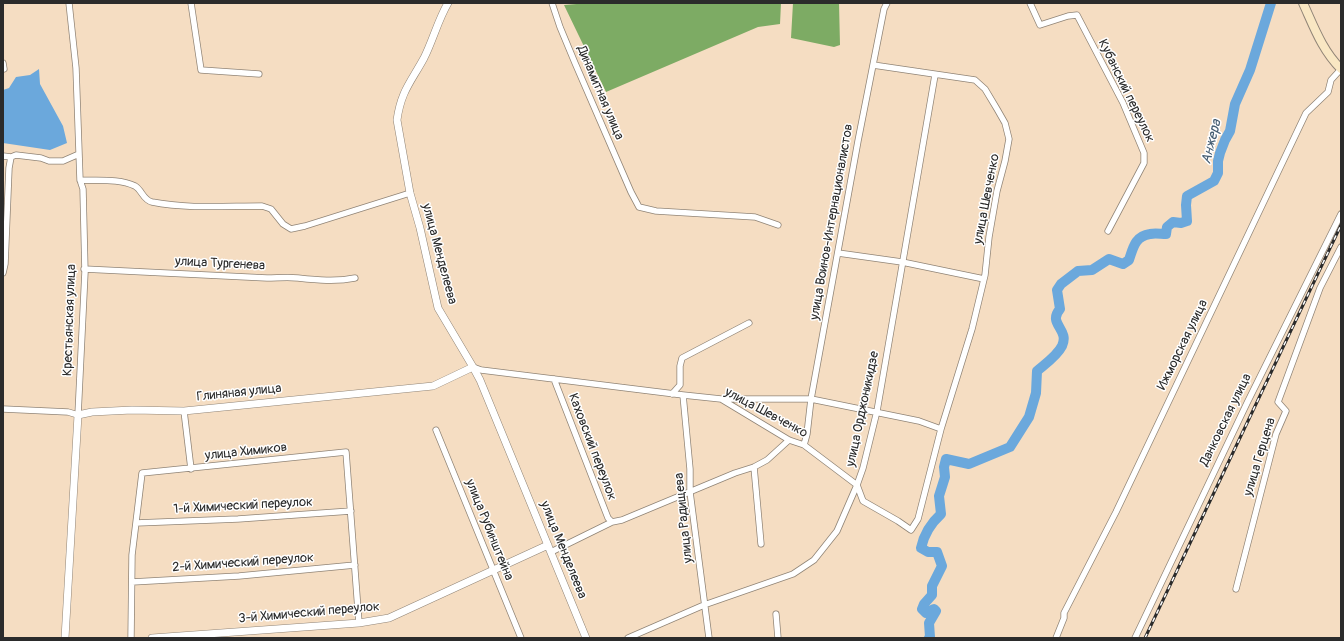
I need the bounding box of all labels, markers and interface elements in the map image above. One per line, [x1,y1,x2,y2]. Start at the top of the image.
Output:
street label: Кубанский переулок [1094,37,1158,145]
street label: Динамитная улица [573,44,627,142]
water label: Анжера [1198,118,1226,166]
street label: улица Воинов-Интернационалистов [807,123,857,321]
street label: улица Шевченко [971,152,1003,246]
street label: улица Менделеева [418,202,460,306]
street label: улица Тургенева [175,254,265,274]
street label: Крестьянская улица [60,264,80,376]
street label: Ижморская улица [1154,297,1212,393]
street label: улица Орджоникидзе [843,350,883,468]
street label: Данковская улица [1197,371,1255,469]
street label: Глиняная улица [196,381,282,405]
street label: улица Шевченко [722,385,810,441]
street label: Каховский переулок [564,391,620,503]
street label: улица Герцена [1241,416,1279,498]
street label: улица Химиков [204,440,288,464]
street label: улица Радищева [672,472,696,564]
street label: улица Рубинштейна [462,477,516,583]
street label: 1-й Химический переулок [173,495,313,517]
street label: улица Менделеева [536,499,590,601]
street label: 2-й Химический переулок [172,550,314,576]
street label: 3-й Химический переулок [238,599,380,627]

